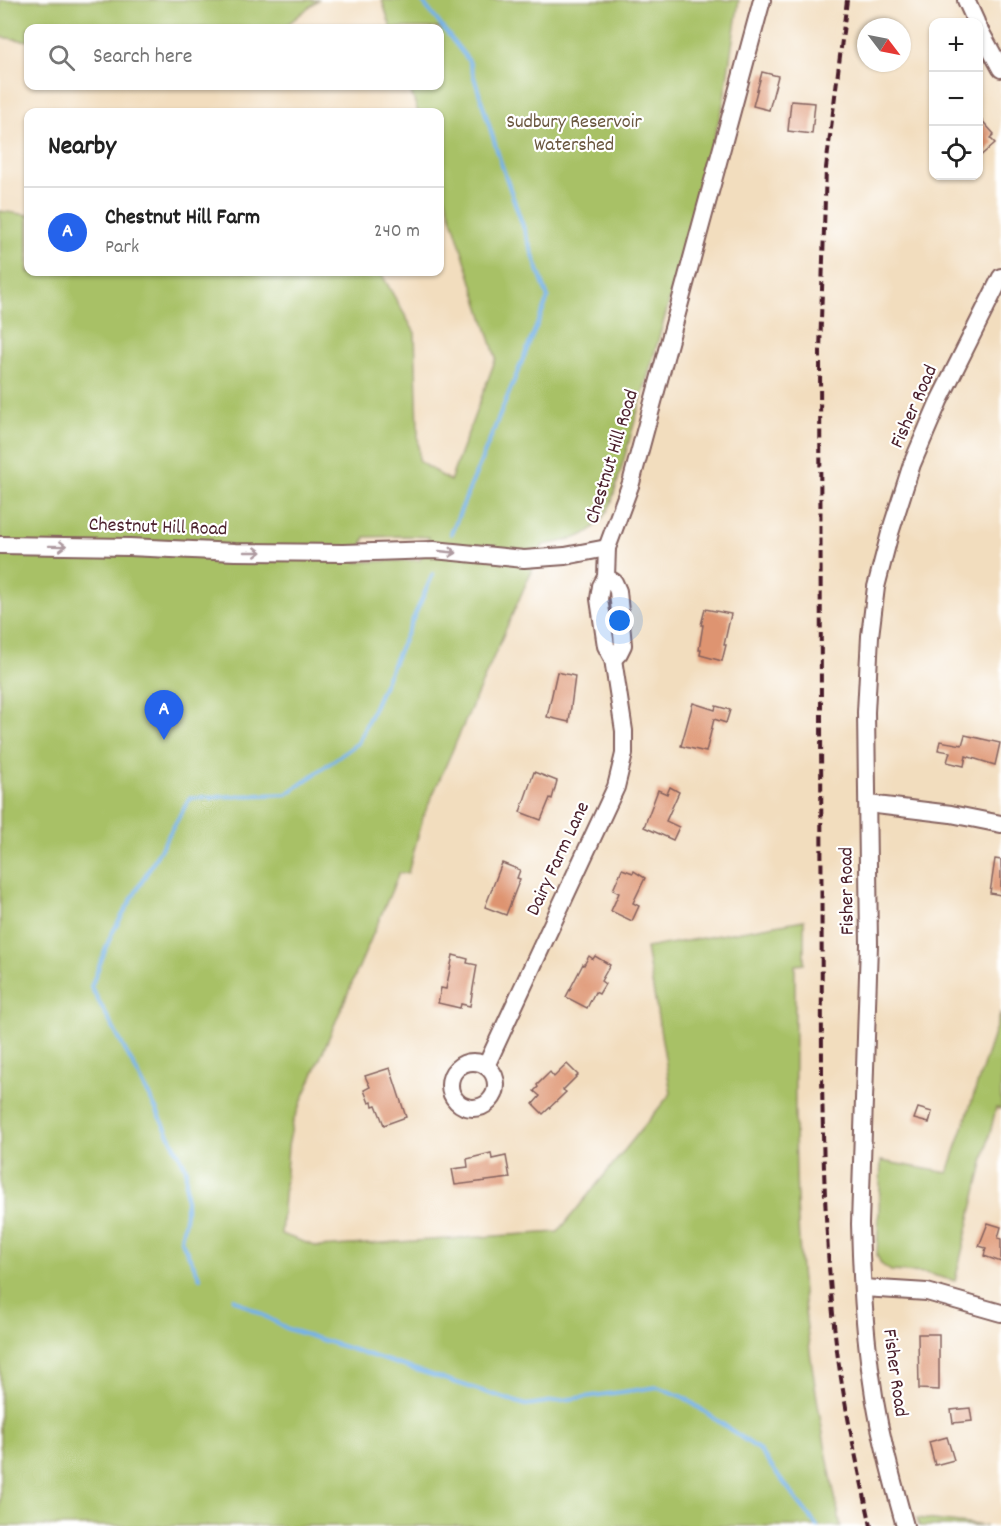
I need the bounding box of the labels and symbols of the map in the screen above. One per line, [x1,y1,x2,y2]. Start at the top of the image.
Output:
north arrow [857,18,911,72]
park label: Sudbury Reservoir Watershed [506,109,642,160]
street label: Fisher Road [884,361,946,453]
street label: Chestnut Hill Road [579,387,647,527]
street label: Chestnut Hill Road [88,512,228,544]
one-way arrow [48,540,68,552]
one-way arrow [243,546,263,558]
one-way arrow [438,547,458,558]
your location [605,606,634,635]
pin: A [144,690,184,740]
street label: Dairy Farm Lane [520,797,598,921]
street label: Fisher Road [833,847,863,935]
street label: Fisher Road [874,1327,914,1419]

